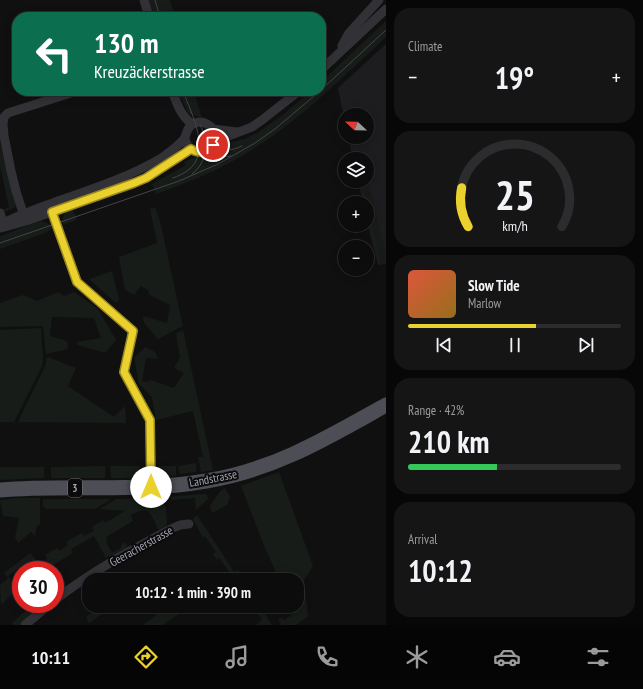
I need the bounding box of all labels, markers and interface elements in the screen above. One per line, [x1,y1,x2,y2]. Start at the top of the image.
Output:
text: 130 m [94,24,158,61]
icon: left [28,28,80,80]
text: Climate [408,38,442,55]
text: 19° [495,58,534,97]
text: Kreuzäckerstrasse [94,60,205,83]
text: − [408,63,417,91]
text: + [612,63,621,91]
north arrow [338,108,374,144]
map controls [338,108,374,276]
pin [196,128,230,162]
icon: arrive [202,134,224,156]
button: layers [338,152,374,188]
text: 25 [495,168,534,221]
button: + [338,196,374,232]
text: km/h [502,216,527,235]
button: − [338,240,374,276]
text: Slow Tide [468,276,520,295]
text: Marlow [468,295,501,312]
icon: previous [433,334,455,356]
icon: pause [504,334,526,356]
icon: next [575,334,597,356]
text: Range · 42% [408,402,464,419]
text: 210 km [408,422,489,461]
position arrow [130,466,172,508]
street label: Landstrasse [188,466,238,490]
road number: 3 [68,479,82,497]
street label: Geeracherstrasse [107,522,175,570]
text: Arrival [408,531,437,548]
text: 10:12 [408,551,473,590]
speed limit sign: 30 [12,561,64,613]
text: 10:12 · 1 min · 390 m [135,583,251,602]
icon: directions [132,643,160,671]
icon: music [223,643,251,671]
icon: phone [313,643,341,671]
icon: climate [403,643,431,671]
icon: car [493,643,521,671]
icon: filters [584,643,612,671]
text: 10:11 [31,646,70,669]

